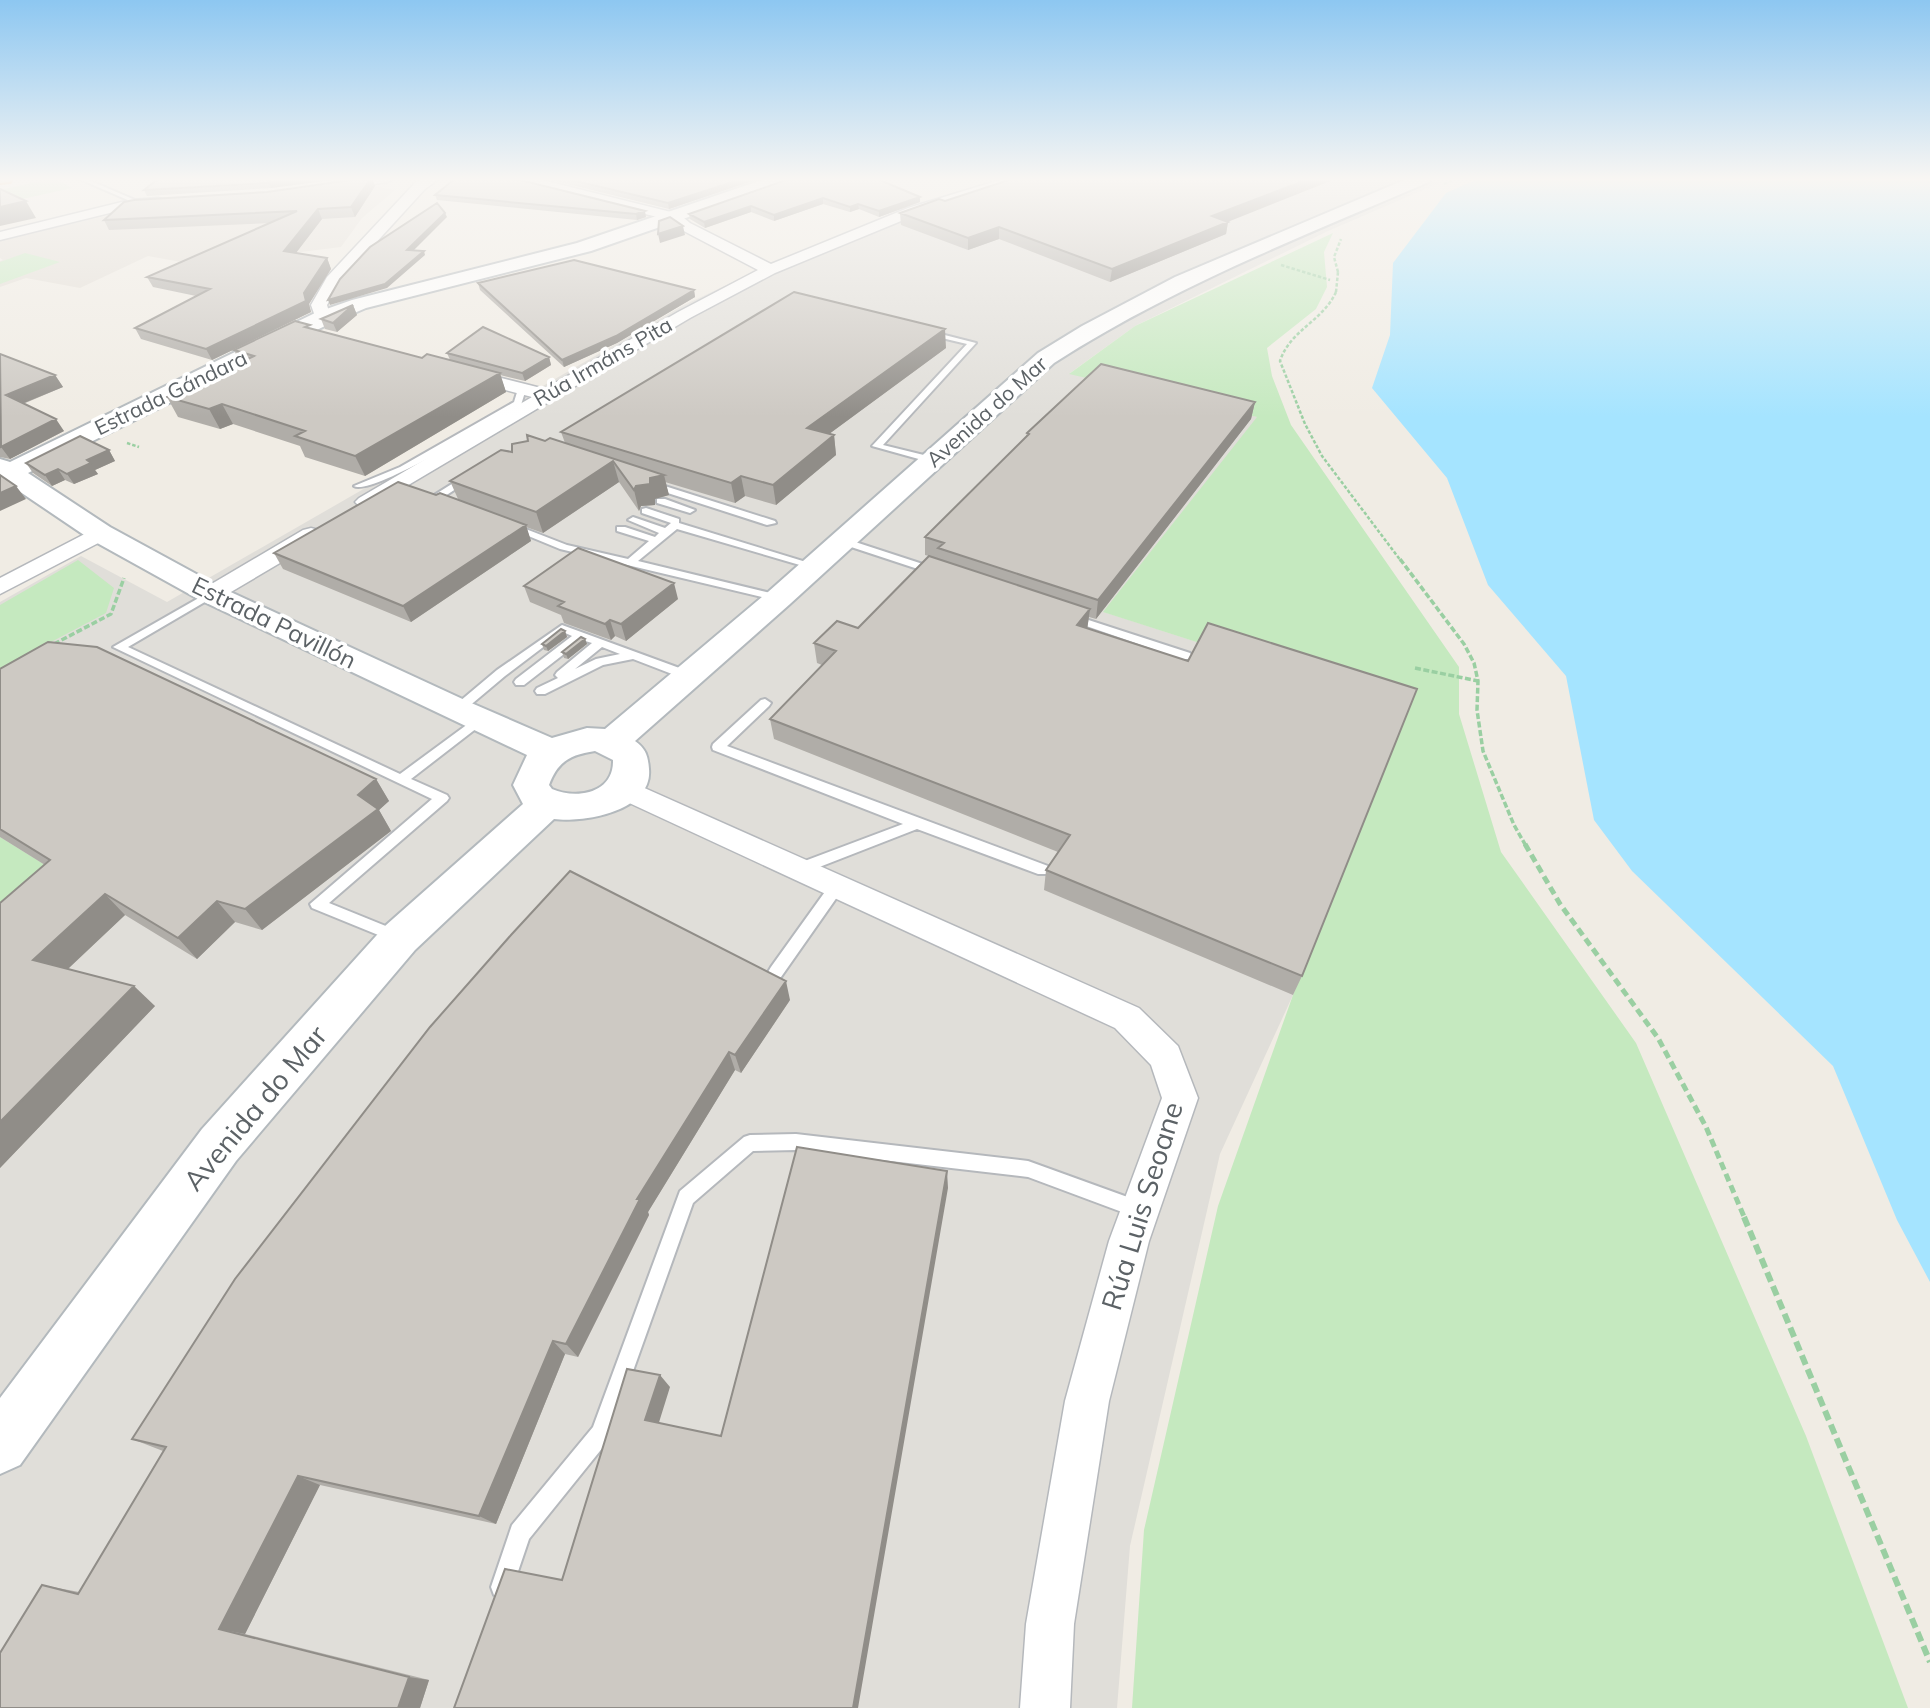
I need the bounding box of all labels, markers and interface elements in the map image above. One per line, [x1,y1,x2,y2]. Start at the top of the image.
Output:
street label: Rúa Irmáns Pita [529,311,676,411]
street label: Estrada Gándara [90,344,251,440]
street label: Avenida do Mar [921,350,1052,472]
street label: Estrada Pavillón [187,569,362,675]
street label: Avenida do Mar [175,1017,334,1197]
street label: Rúa Luis Seoane [1093,1098,1190,1314]

